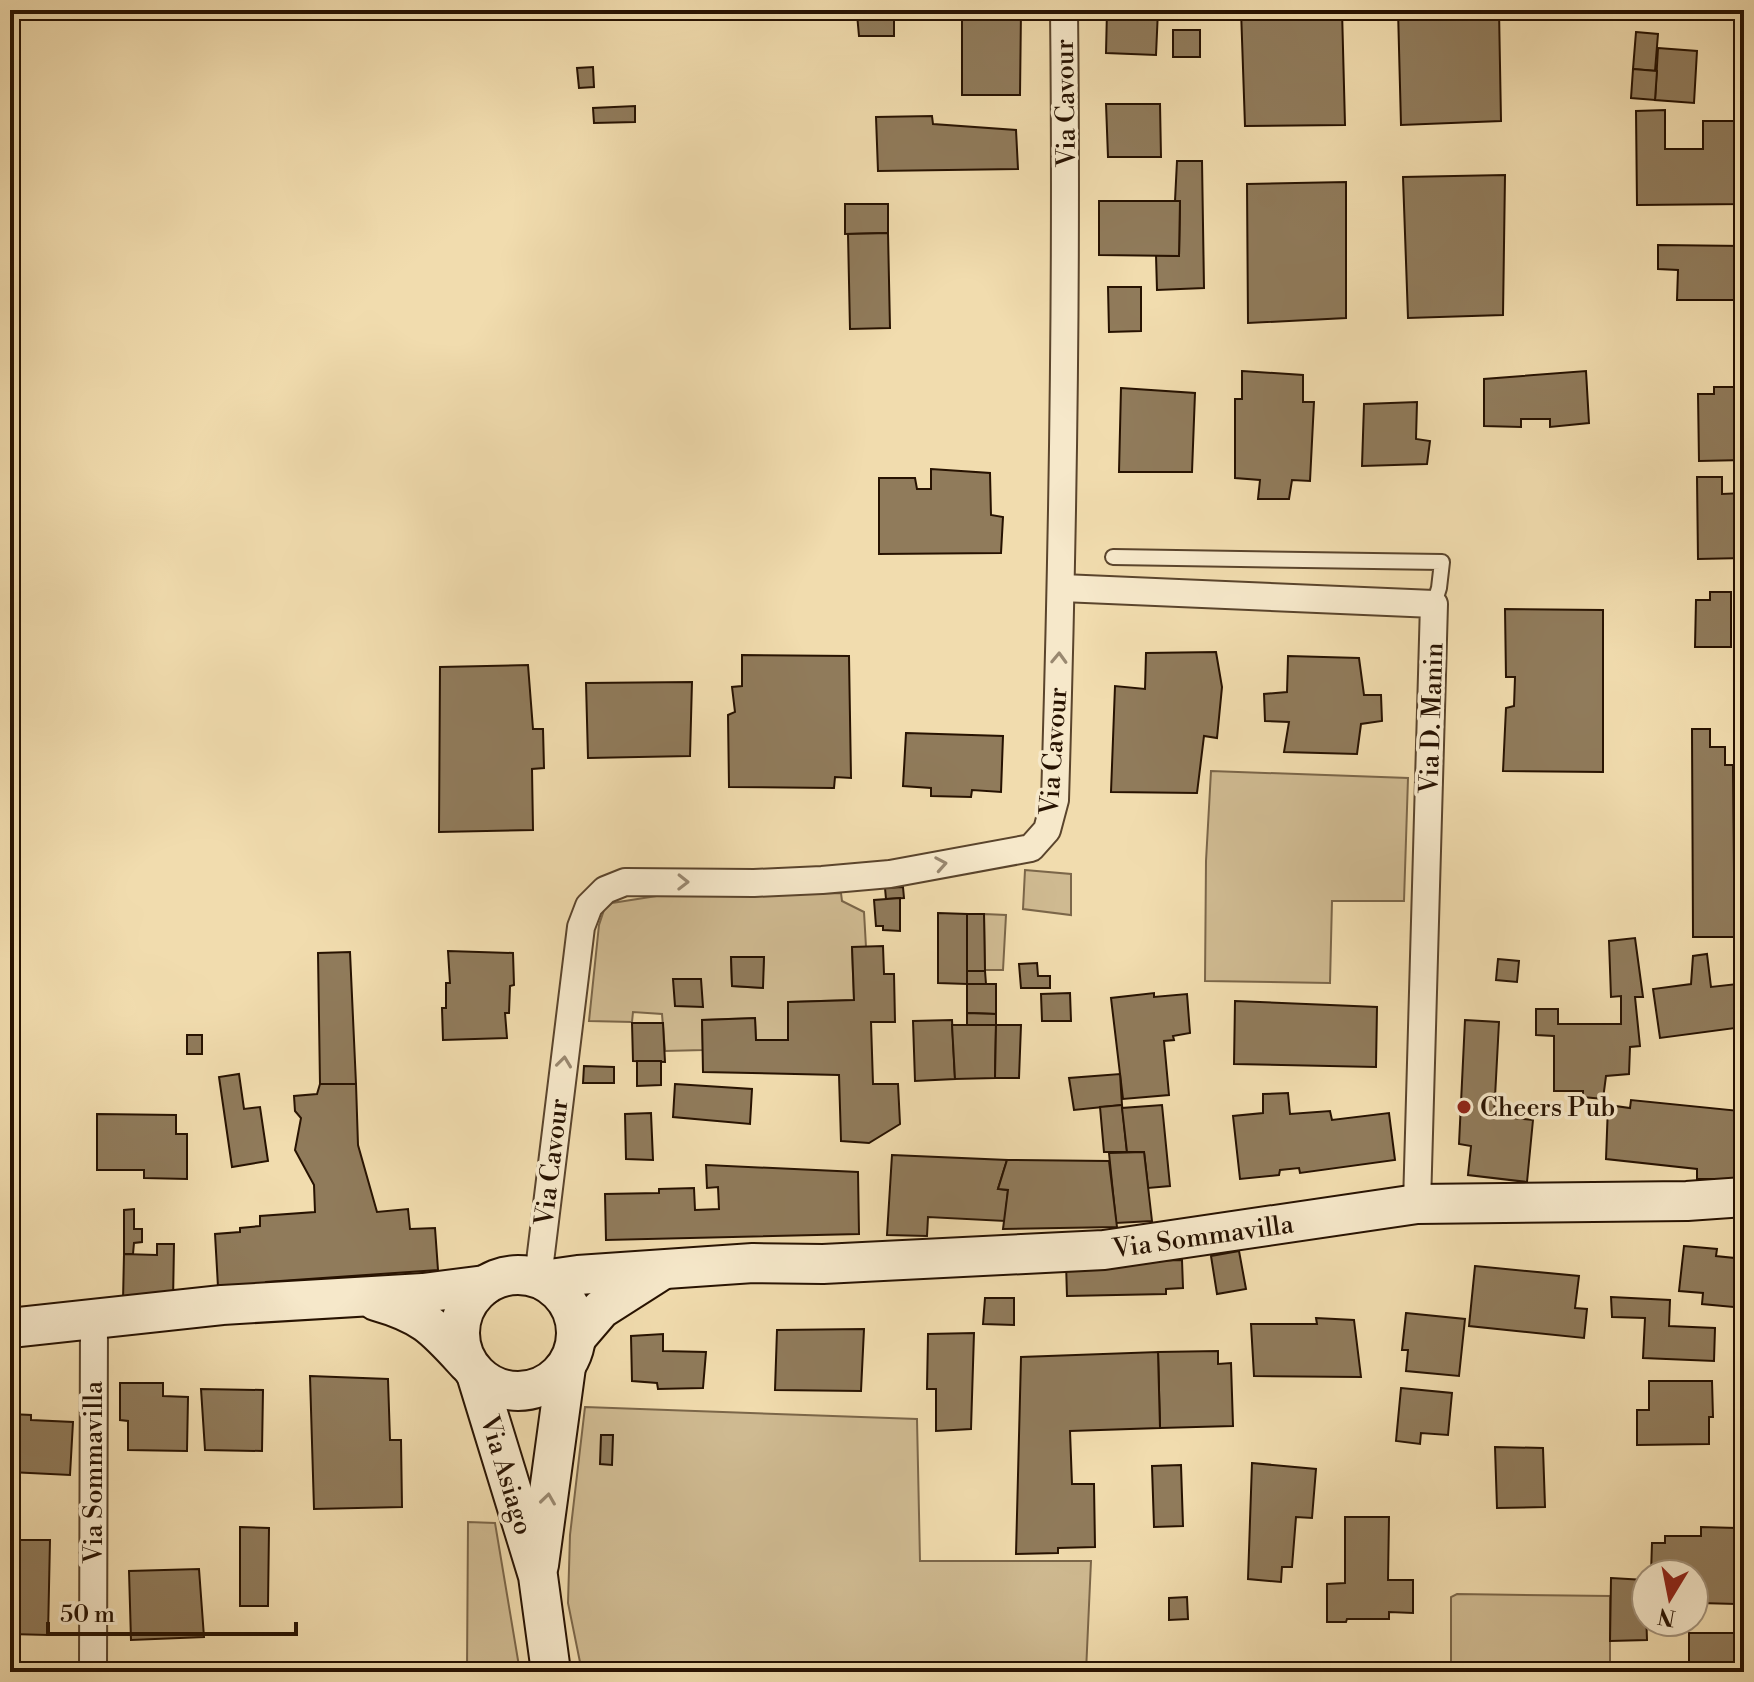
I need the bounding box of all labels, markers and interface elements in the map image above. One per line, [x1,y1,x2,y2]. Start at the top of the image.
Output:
street label: Via Cavour [1049,39,1083,168]
street label: Via D. Manin [1413,642,1451,795]
one-way arrow [1051,651,1068,664]
street label: Via Cavour [1034,686,1074,817]
one-way arrow [935,857,948,874]
one-way arrow [677,873,690,891]
one-way arrow [555,1055,572,1068]
place label: Cheers Pub [1480,1092,1615,1124]
street label: Via Cavour [528,1097,576,1229]
marker: Cheers Pub [1455,1098,1473,1116]
street label: Via Sommavilla [1110,1208,1296,1266]
street label: Via Sommavilla [78,1380,110,1564]
street label: Via Asiago [472,1411,539,1539]
one-way arrow [540,1492,557,1505]
north arrow [1630,1558,1710,1638]
scale bar [48,1586,296,1636]
text: 50 m [60,1600,115,1630]
text: N [1655,1601,1678,1631]

